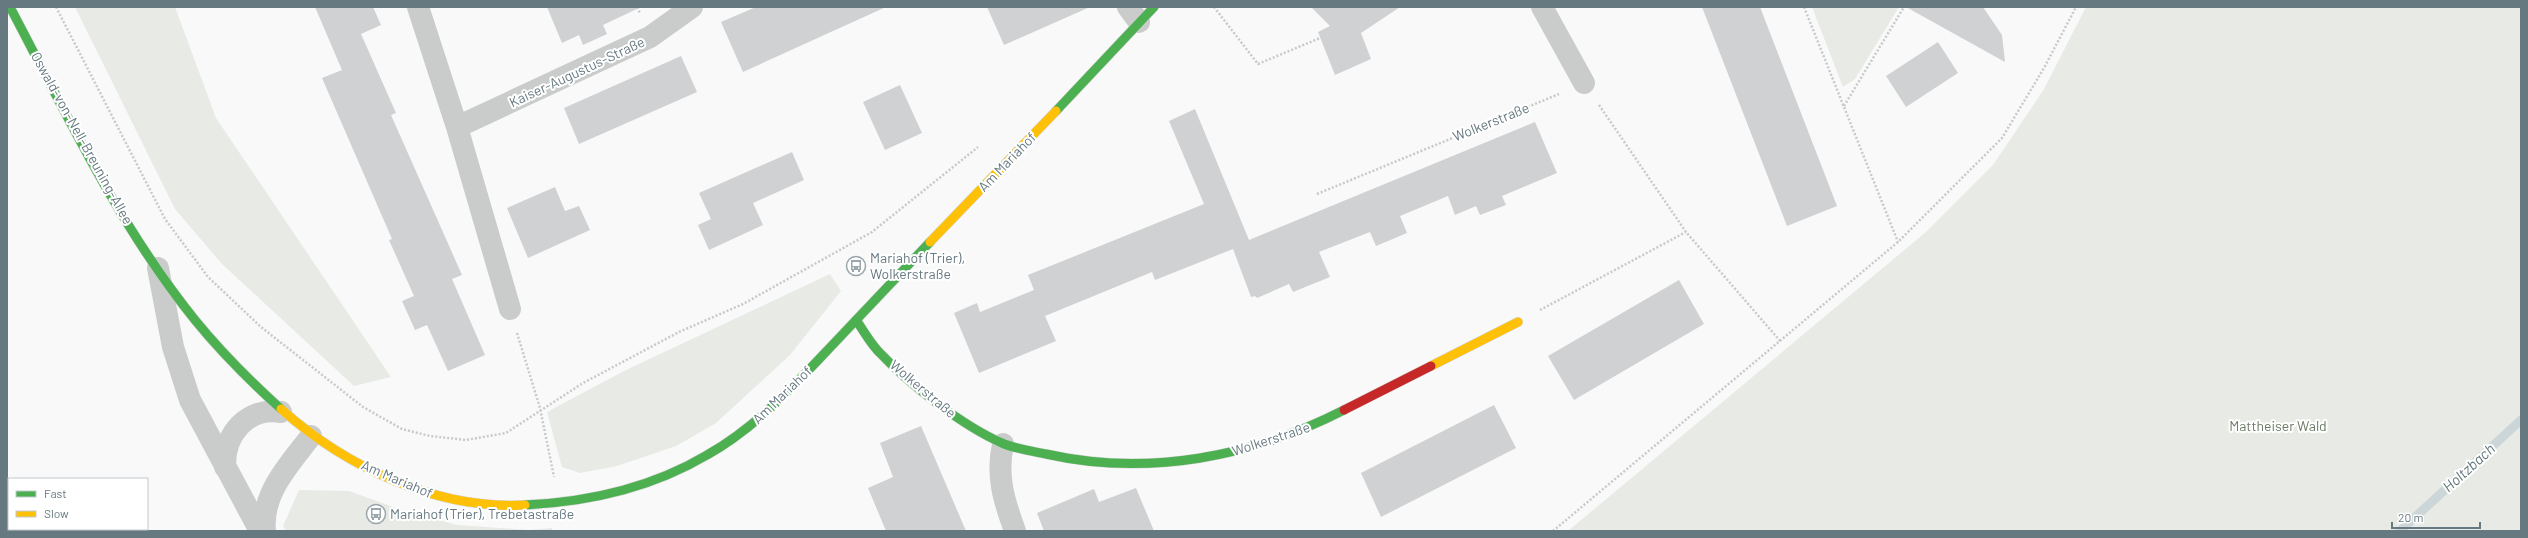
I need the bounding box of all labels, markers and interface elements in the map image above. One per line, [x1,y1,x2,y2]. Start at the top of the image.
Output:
street label: Kaiser-Augustus-Straße [506,33,647,110]
street label: Oswald-von-Nell-Breuning-Allee [28,49,137,227]
street label: Wolkerstraße [1450,98,1532,145]
street label: Am Mariahof [974,128,1039,195]
place label: Mariahof (Trier), Wolkerstraße [870,249,965,282]
bus stop icon: Mariahof (Trier), Wolkerstraße [845,255,867,277]
street label: Wolkerstraße [887,356,960,421]
street label: Am Mariahof [748,362,815,427]
park label: Mattheiser Wald [2229,417,2327,434]
street label: Wolkerstraße [1230,418,1312,459]
water label: Holtzbach [2439,439,2498,495]
street label: Am Mariahof [359,456,435,501]
legend [8,478,148,530]
text: Fast [44,486,67,500]
bus stop icon: Mariahof (Trier), Trebetastraße [365,503,387,525]
scale bar [2392,504,2480,530]
place label: Mariahof (Trier), Trebetastraße [390,505,574,522]
text: Slow [44,506,69,520]
text: 20 m [2398,510,2424,524]

